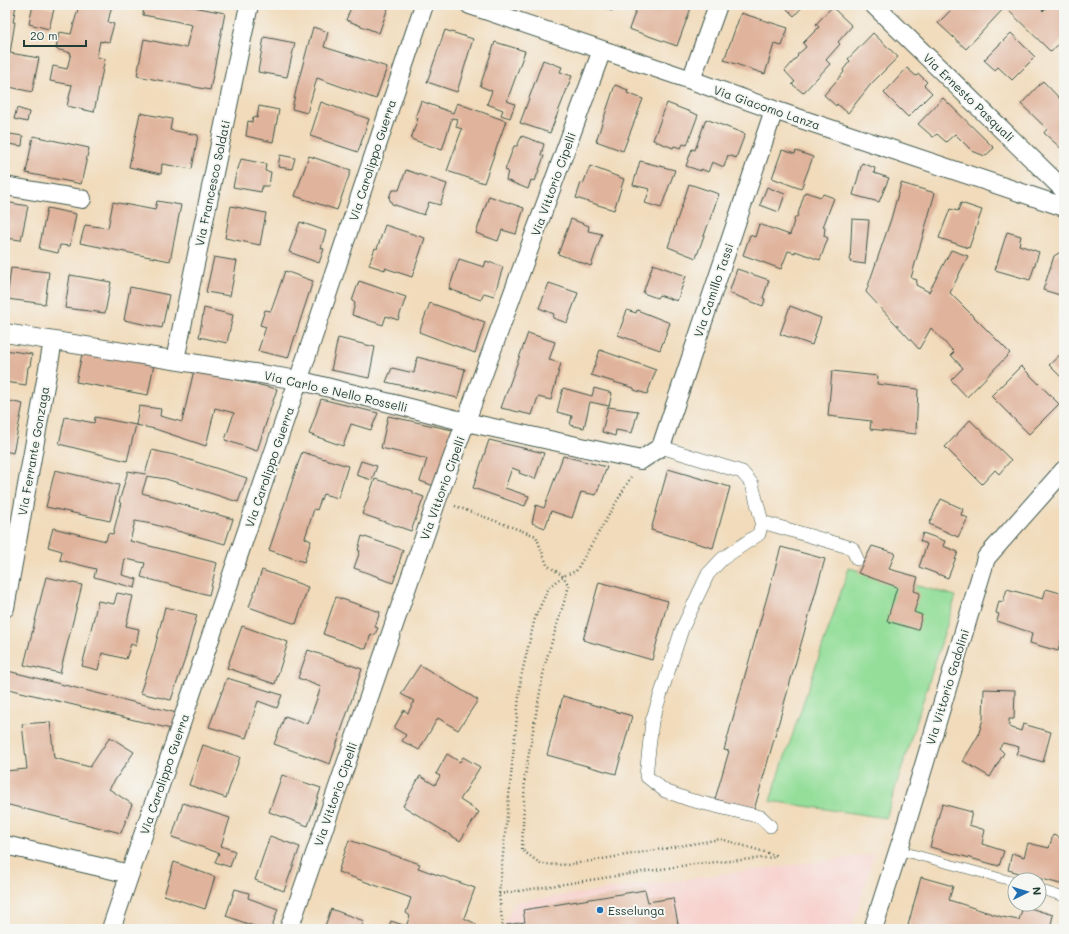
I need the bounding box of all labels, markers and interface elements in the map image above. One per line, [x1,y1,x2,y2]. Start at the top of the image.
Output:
scale bar [24,22,86,48]
text: 20 m [30,27,58,43]
street label: Via Ernesto Pasquali [920,49,1018,145]
street label: Via Giacomo Lanza [711,81,823,133]
street label: Via Carolippo Guerra [345,97,399,223]
street label: Via Francesco Soldati [191,118,233,248]
street label: Via Vittorio Cipelli [527,130,579,238]
street label: Via Camillo Tassi [689,241,737,339]
street label: Via Carlo e Nello Rosselli [263,367,409,415]
street label: Via Ferrante Gonzaga [14,385,52,517]
street label: Via Carolippo Guerra [241,404,297,530]
street label: Via Vittorio Cipelli [416,434,468,542]
street label: Via Vittorio Gadolini [922,627,972,747]
street label: Via Carolippo Guerra [136,711,192,837]
street label: Via Vittorio Cipelli [310,740,360,848]
north arrow [1007,872,1047,912]
text: N [1030,886,1045,896]
place label: Esselunga [608,902,665,918]
marker: Esselunga [595,905,605,915]

